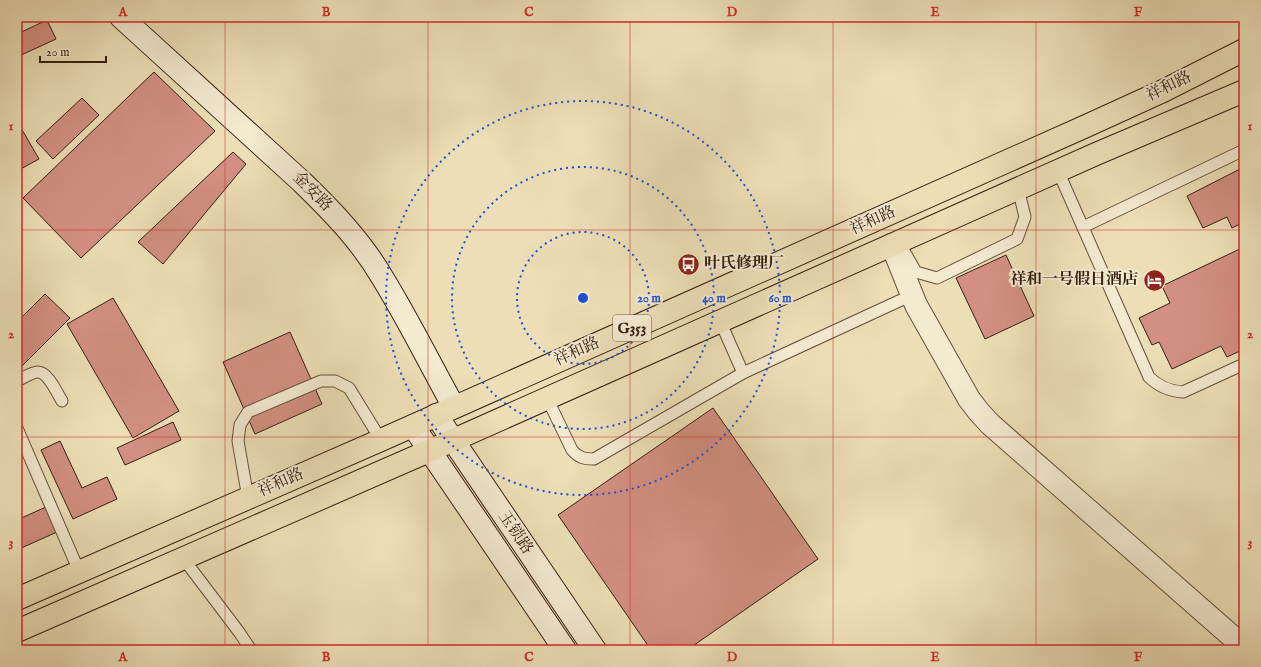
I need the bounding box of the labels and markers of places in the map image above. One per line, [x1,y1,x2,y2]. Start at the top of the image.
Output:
bus stop icon: 叶氏修理厂 [676,251,702,277]
place label: 叶氏修理厂 [704,254,784,274]
hotel icon: 祥和一号假日酒店 [1141,267,1167,293]
place label: 祥和一号假日酒店 [1010,269,1138,290]
centre of rings [576,291,590,305]

